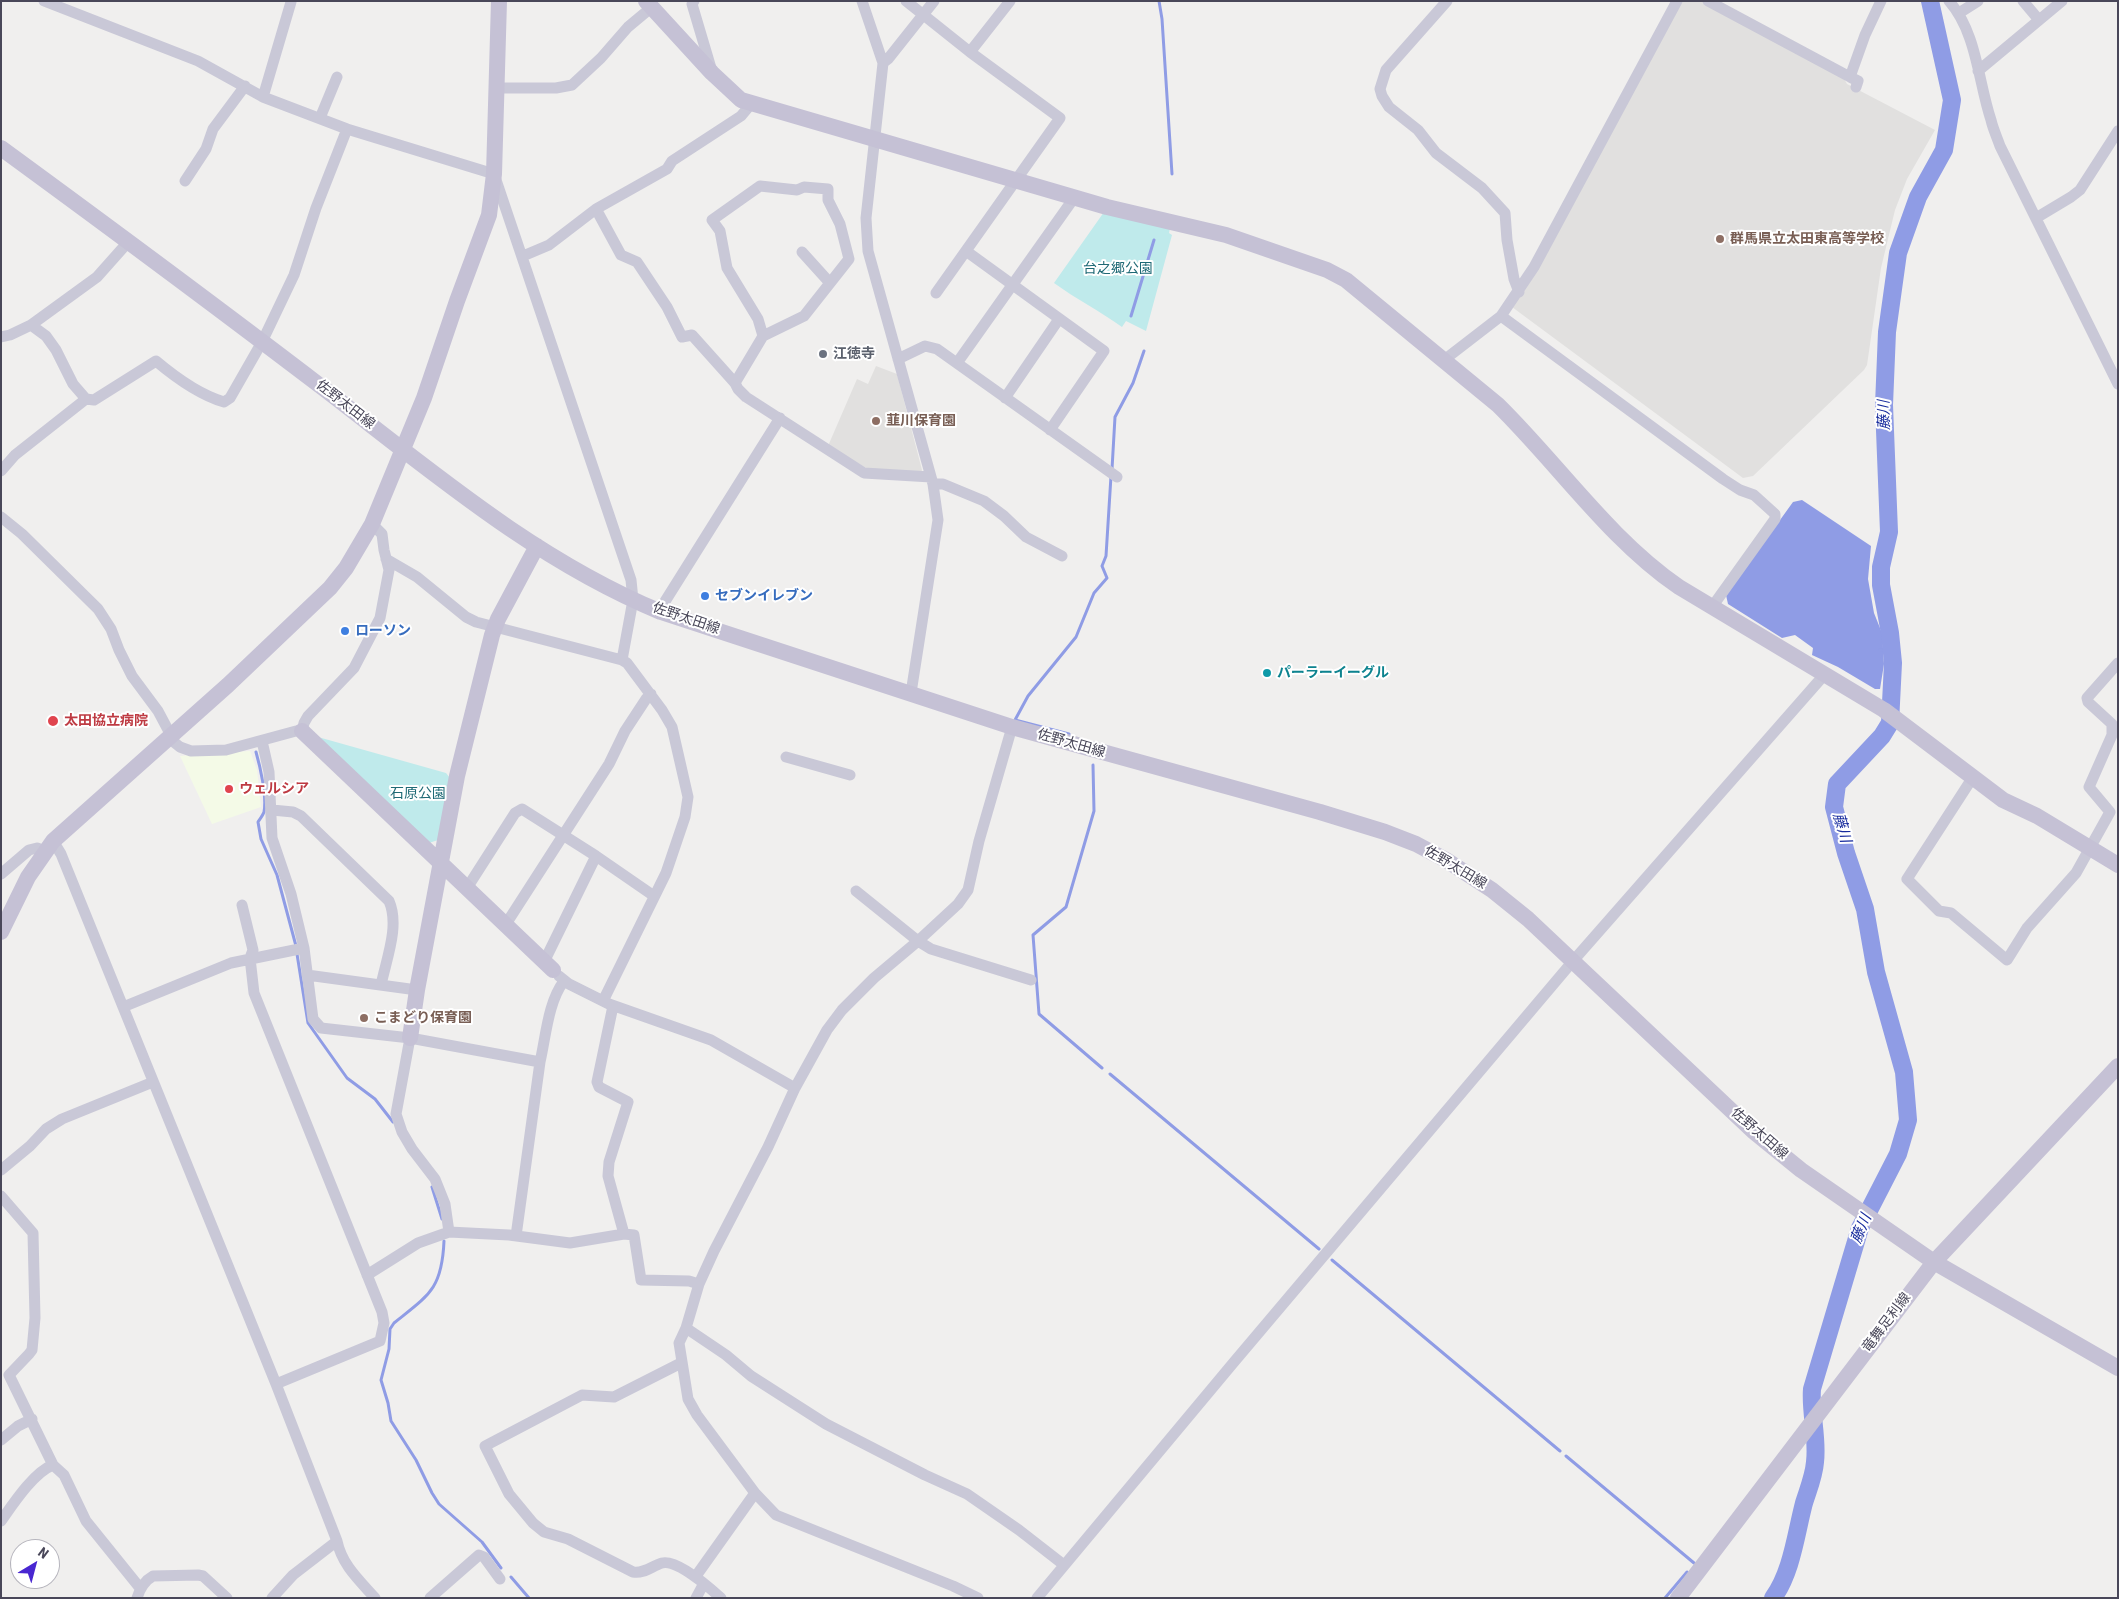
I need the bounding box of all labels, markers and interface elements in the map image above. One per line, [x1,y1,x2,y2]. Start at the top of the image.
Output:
place label: 群馬県立太田東高等学校 [1730,231,1884,247]
marker: 群馬県立太田東高等学校 [1714,233,1726,245]
park label: 台之郷公園 [1083,261,1153,277]
place label: 江徳寺 [833,346,875,362]
marker: 江徳寺 [817,348,829,360]
street label: 佐野太田線 [312,377,378,433]
water label: 藤川 [1876,400,1894,430]
place label: 韮川保育園 [886,413,956,429]
marker: 韮川保育園 [870,415,882,427]
place label: セブンイレブン [715,588,813,604]
marker: セブンイレブン [699,590,711,602]
street label: 佐野太田線 [650,600,722,638]
place label: ローソン [355,623,411,639]
marker: ローソン [339,625,351,637]
place label: パーラーイーグル [1277,665,1389,681]
marker: パーラーイーグル [1261,667,1273,679]
place label: 太田協立病院 [64,713,148,729]
marker: 太田協立病院 [46,714,60,728]
street label: 佐野太田線 [1035,726,1107,762]
place label: ウェルシア [239,781,309,797]
marker: ウェルシア [223,783,235,795]
park label: 石原公園 [390,786,446,802]
water label: 藤川 [1828,811,1854,845]
street label: 佐野太田線 [1421,843,1489,893]
place label: こまどり保育園 [374,1010,472,1026]
marker: こまどり保育園 [358,1012,370,1024]
street label: 佐野太田線 [1727,1105,1791,1163]
water label: 藤川 [1848,1212,1876,1246]
street label: 竜舞足利線 [1859,1290,1915,1356]
north arrow [10,1539,60,1589]
text: N [35,1544,52,1562]

